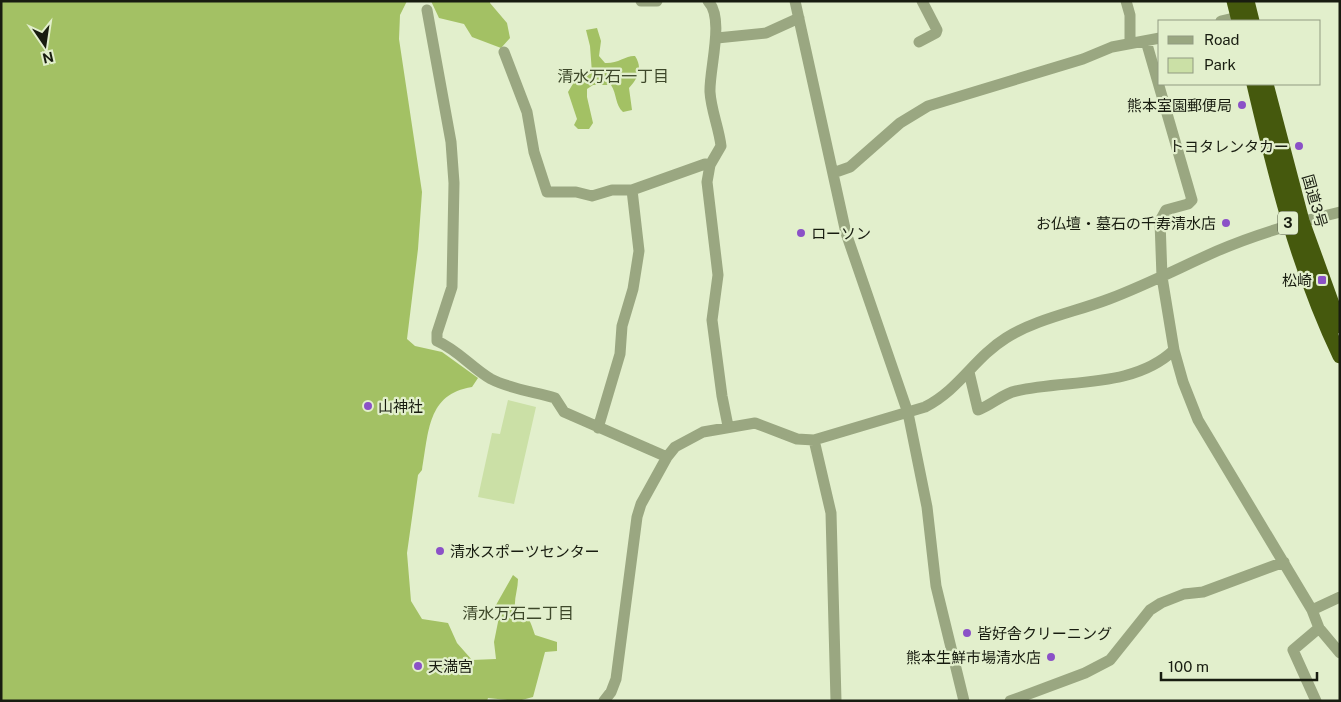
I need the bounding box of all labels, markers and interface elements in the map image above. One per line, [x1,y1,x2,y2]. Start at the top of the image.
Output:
north arrow [20,20,70,70]
legend [1158,20,1321,85]
text: Road [1204,31,1240,48]
text: N [41,49,55,67]
text: Park [1204,56,1236,73]
district label: 清水万石一丁目 [557,67,669,86]
place label: 熊本室園郵便局 [1127,97,1232,114]
marker: 熊本室園郵便局 [1236,99,1248,111]
place label: トヨタレンタカー [1169,138,1289,155]
marker: トヨタレンタカー [1293,140,1305,152]
street label: 国道3号 [1299,172,1331,230]
road number: 3 [1278,212,1298,234]
place label: お仏壇・墓石の千寿清水店 [1036,215,1216,232]
marker: お仏壇・墓石の千寿清水店 [1220,217,1232,229]
place label: ローソン [811,225,871,242]
marker: ローソン [795,227,807,239]
place label: 松崎 [1282,272,1312,289]
marker: 松崎 [1316,274,1328,286]
place label: 山神社 [378,398,423,415]
marker: 山神社 [362,400,374,412]
place label: 清水スポーツセンター [450,543,600,560]
marker: 清水スポーツセンター [434,545,446,557]
district label: 清水万石二丁目 [462,604,574,623]
place label: 皆好舎クリーニング [977,625,1112,642]
marker: 皆好舎クリーニング [961,627,973,639]
place label: 熊本生鮮市場清水店 [906,649,1041,666]
scale bar [1161,650,1317,682]
marker: 熊本生鮮市場清水店 [1045,651,1057,663]
place label: 天満宮 [428,658,473,675]
text: 100 m [1168,658,1209,675]
marker: 天満宮 [412,660,424,672]

